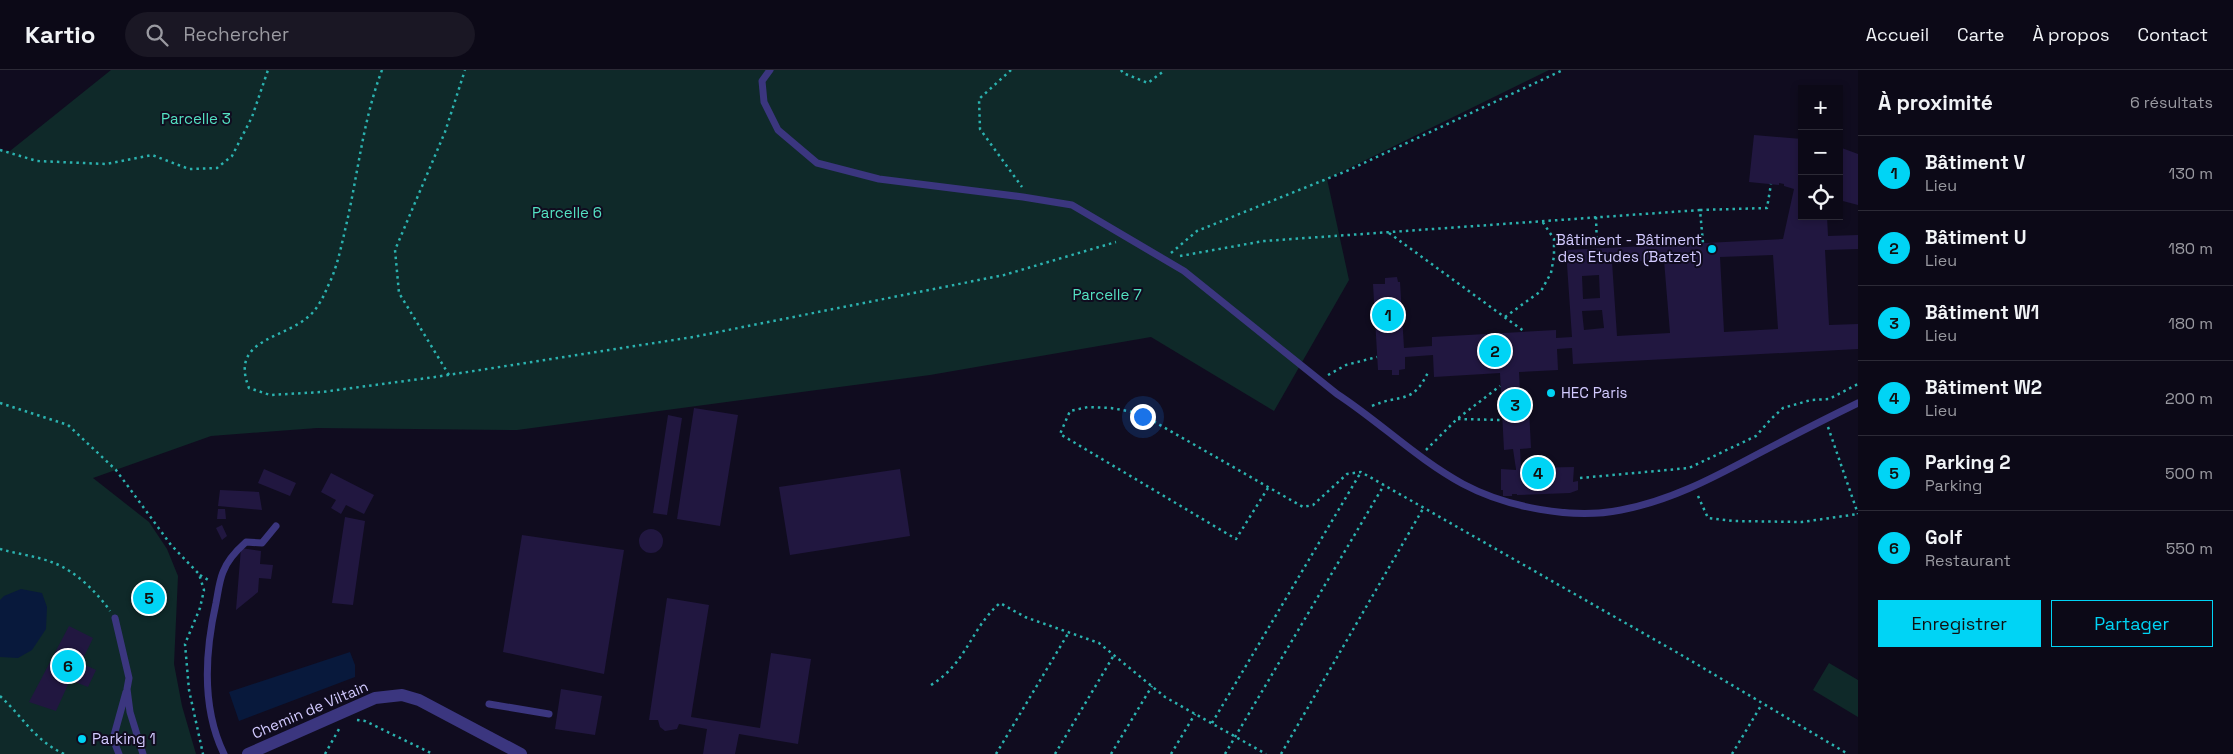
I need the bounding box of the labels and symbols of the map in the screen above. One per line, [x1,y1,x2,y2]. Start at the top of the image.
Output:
park label: Parcelle 3 [161,109,231,128]
park label: Parcelle 6 [532,203,602,222]
place label: Bâtiment - Bâtiment des Etudes (Batzet) [1556,230,1702,267]
marker: Bâtiment - Bâtiment des Etudes (Batzet) [1706,243,1718,255]
park label: Parcelle 7 [1072,285,1142,304]
pin: 1 [1372,296,1404,334]
pin: 2 [1479,332,1511,370]
place label: HEC Paris [1561,383,1628,402]
pin: 3 [1499,386,1531,424]
marker: HEC Paris [1545,387,1557,399]
your location [1130,404,1156,430]
pin: 4 [1522,454,1554,492]
pin: 5 [133,579,165,617]
pin: 6 [52,647,84,685]
street label: Chemin de Viltain [249,676,371,743]
place label: Parking 1 [92,729,156,748]
marker: Parking 1 [76,733,88,745]

